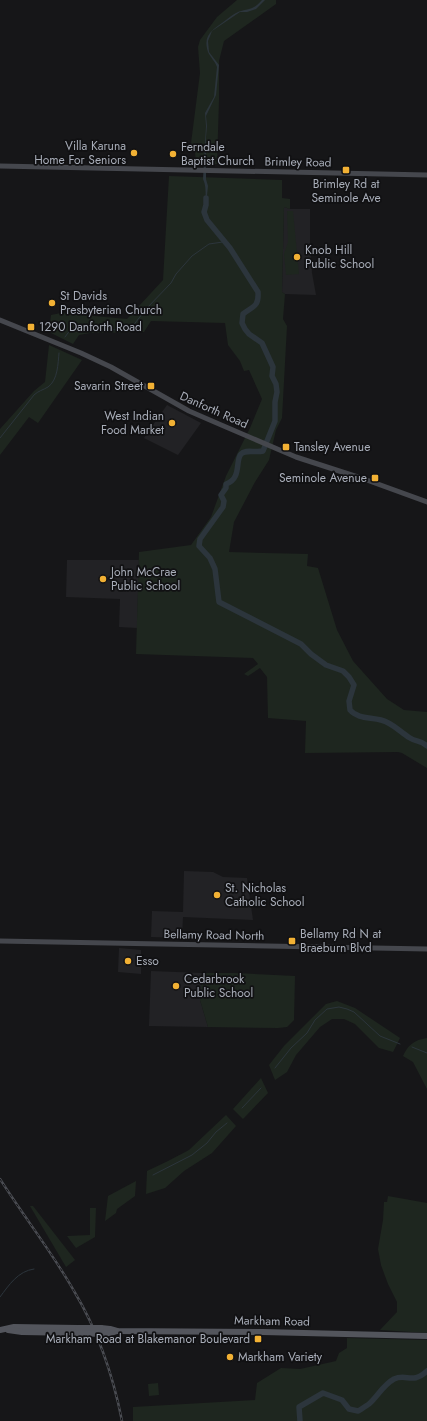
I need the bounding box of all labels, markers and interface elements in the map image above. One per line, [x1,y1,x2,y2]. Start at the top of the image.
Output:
place label: Villa Karuna Home For Seniors [34,137,126,169]
place label: Ferndale Baptist Church [181,138,254,170]
marker: Villa Karuna Home For Seniors [129,148,139,158]
marker: Ferndale Baptist Church [168,149,178,159]
street label: Brimley Road [264,152,332,172]
marker: Brimley Rd at Seminole Ave [341,165,351,175]
place label: Brimley Rd at Seminole Ave [311,175,381,207]
place label: Knob Hill Public School [305,241,374,273]
marker: Knob Hill Public School [292,252,302,262]
place label: St Davids Presbyterian Church [60,287,162,319]
marker: St Davids Presbyterian Church [47,298,57,308]
place label: 1290 Danforth Road [39,318,142,336]
marker: 1290 Danforth Road [26,322,36,332]
place label: Savarin Street [74,377,143,395]
marker: Savarin Street [146,381,156,391]
street label: Danforth Road [177,387,251,433]
place label: West Indian Food Market [101,407,164,439]
marker: West Indian Food Market [167,418,177,428]
place label: Tansley Avenue [294,438,370,456]
marker: Tansley Avenue [281,442,291,452]
place label: Seminole Avenue [279,469,367,487]
marker: Seminole Avenue [370,473,380,483]
place label: John McCrae Public School [109,563,180,595]
marker: John McCrae Public School [98,574,108,584]
place label: St. Nicholas Catholic School [225,879,304,911]
marker: St. Nicholas Catholic School [212,890,222,900]
street label: Bellamy Road North [163,925,265,945]
place label: Bellamy Rd N at Braeburn Blvd [300,925,381,957]
marker: Bellamy Rd N at Braeburn Blvd [287,936,297,946]
place label: Esso [136,952,159,970]
marker: Esso [123,956,133,966]
place label: Cedarbrook Public School [184,970,253,1002]
marker: Cedarbrook Public School [171,981,181,991]
street label: Markham Road [234,1311,310,1331]
place label: Markham Road at Blakemanor Boulevard [46,1330,250,1348]
marker: Markham Road at Blakemanor Boulevard [253,1334,263,1344]
place label: Markham Variety [238,1348,323,1366]
marker: Markham Variety [225,1352,235,1362]

